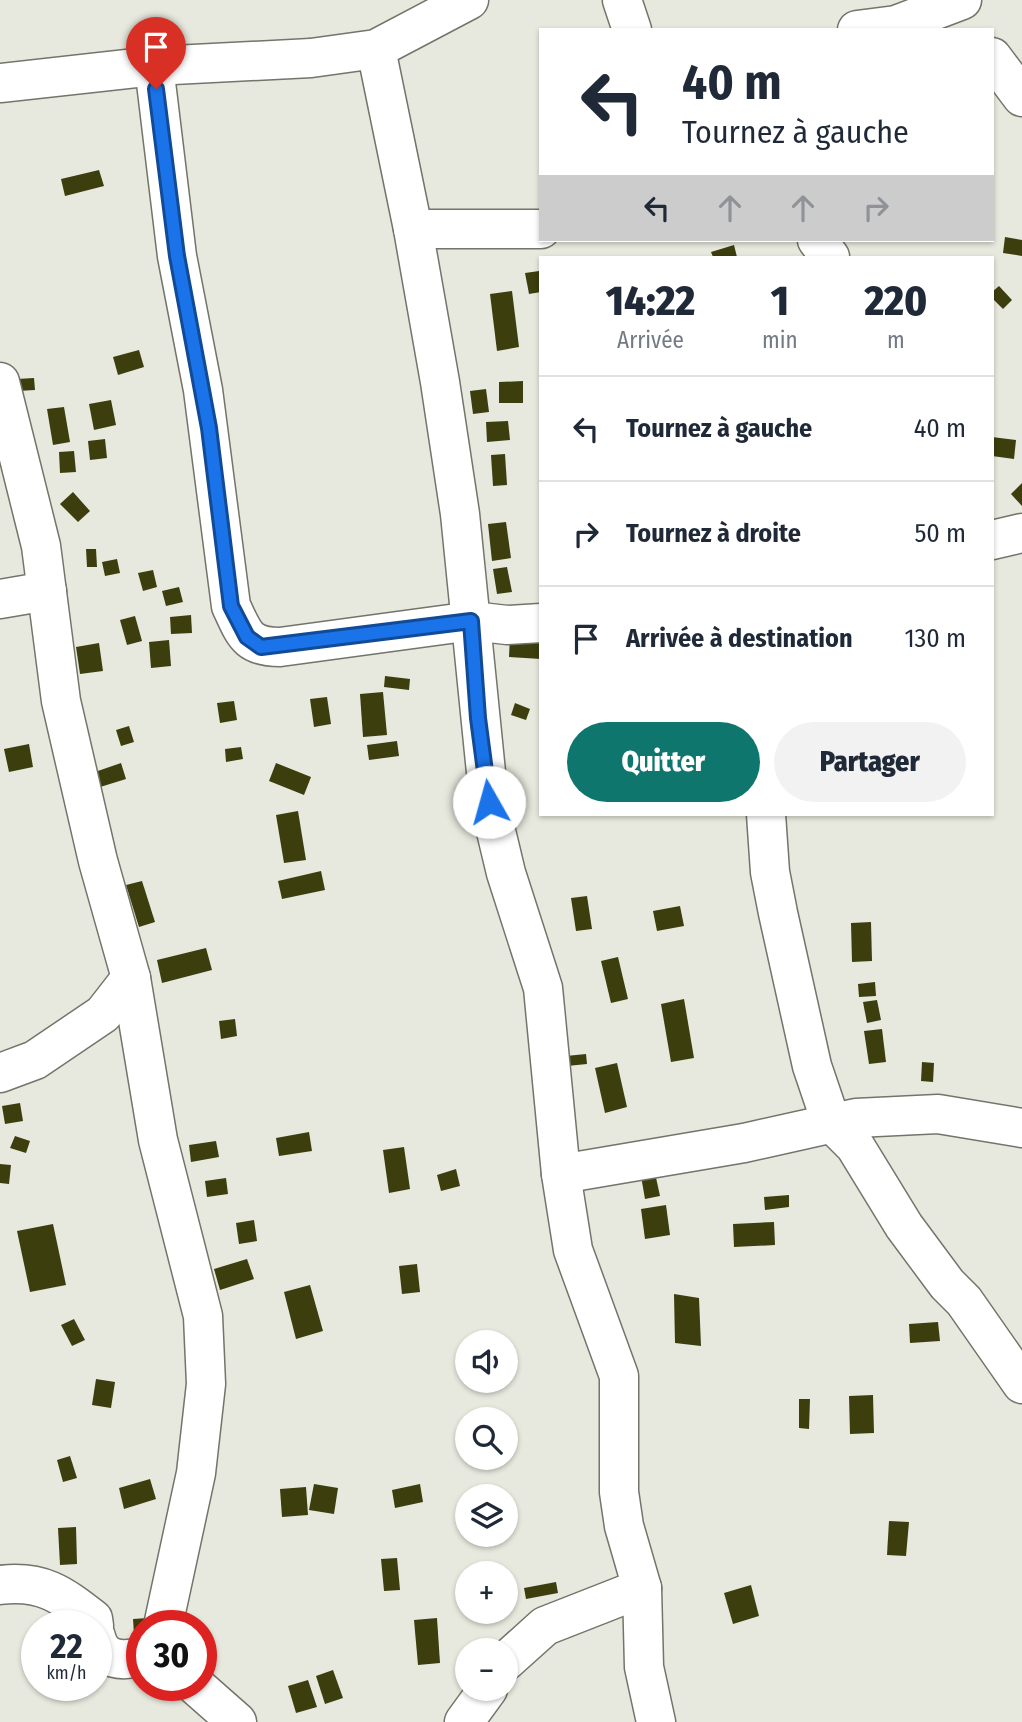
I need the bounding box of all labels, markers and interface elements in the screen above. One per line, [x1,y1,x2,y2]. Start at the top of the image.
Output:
pin [126,17,186,89]
icon: arrive [137,28,175,66]
text: 40 m [682,53,782,112]
icon: left [567,56,658,147]
text: Tournez à gauche [682,113,909,151]
icon: left [638,189,676,227]
icon: ahead [711,189,749,227]
icon: ahead [784,189,822,227]
icon: right [857,189,895,227]
text: 14:22 [606,276,695,326]
text: 1 [771,276,789,326]
text: 220 [864,276,927,326]
text: Arrivée [617,326,684,354]
text: min [762,326,798,354]
text: m [887,326,905,354]
icon: left [567,410,605,448]
text: Tournez à gauche [626,413,812,444]
text: 40 m [914,413,966,444]
icon: right [567,515,605,553]
text: Tournez à droite [626,518,801,549]
text: 50 m [914,518,966,549]
icon: arrive [567,620,605,658]
text: Arrivée à destination [626,623,853,654]
text: 130 m [904,623,966,654]
button: Quitter [567,722,760,802]
button: Partager [774,722,966,802]
position arrow [452,765,526,839]
map controls [455,1330,518,1701]
button: sound [455,1330,518,1393]
button: search [455,1407,518,1470]
button: layers [455,1484,518,1547]
button: + [455,1561,518,1624]
speed limit sign: 30 [126,1610,217,1701]
text: 22 [50,1625,83,1667]
button: − [455,1638,518,1701]
text: km/h [46,1662,87,1684]

